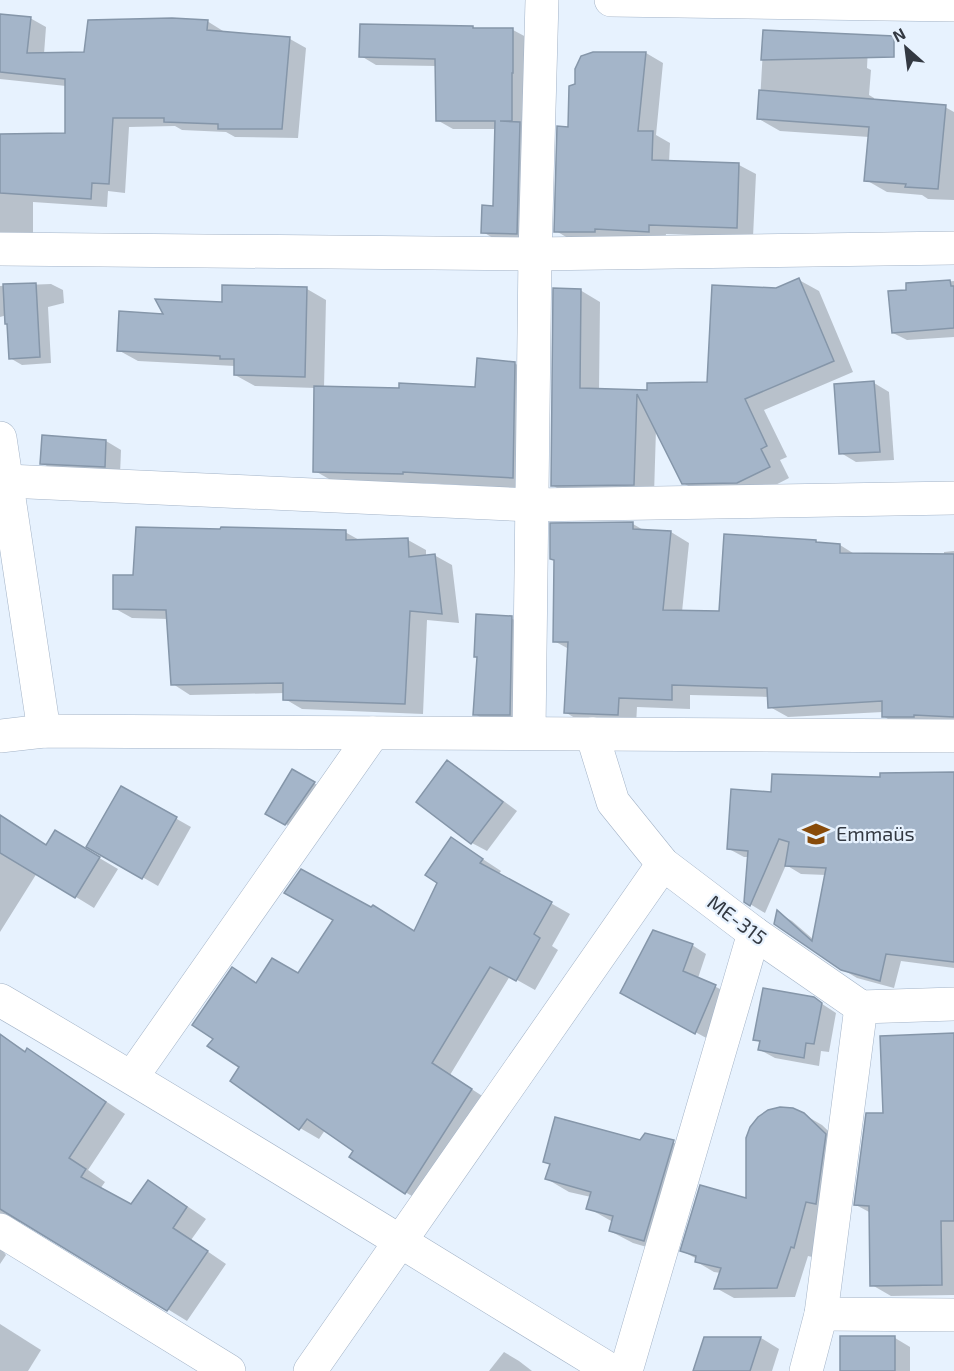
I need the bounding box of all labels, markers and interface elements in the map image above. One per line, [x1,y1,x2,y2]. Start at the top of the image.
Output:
north arrow [876,18,936,78]
text: N [889,23,908,45]
school or university icon: Emmaüs [801,819,831,849]
place label: Emmaüs [836,821,915,845]
street label: ME-315 [703,889,772,949]

